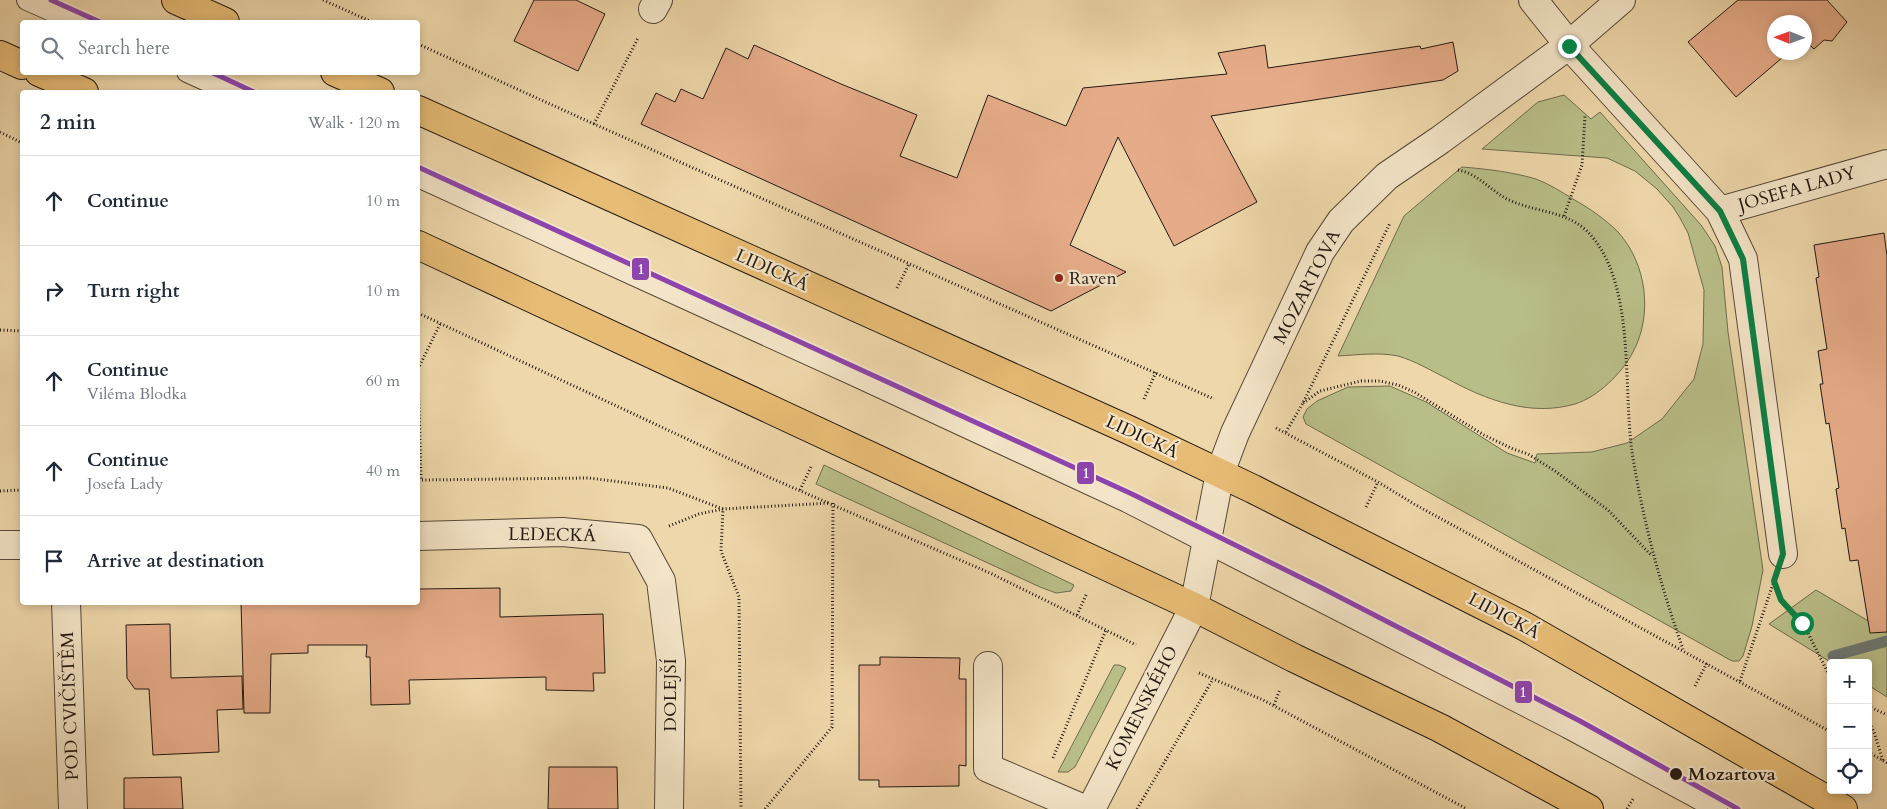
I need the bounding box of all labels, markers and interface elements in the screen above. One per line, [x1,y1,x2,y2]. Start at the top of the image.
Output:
north arrow [1767,15,1812,60]
search box [20,20,420,75]
icon: search [38,34,66,62]
text: Search here [78,35,170,61]
route end [1558,35,1581,58]
text: 2 min [40,108,96,137]
text: Walk · 120 m [308,112,400,134]
street label: JOSEFA LADY [1732,160,1859,219]
icon: ahead [40,187,68,215]
text: Continue [87,188,169,214]
text: 10 m [366,190,400,212]
street label: MOZARTOVA [1267,225,1347,349]
street label: LIDICKÁ [731,243,813,297]
line badge: 1 [631,257,650,281]
text: 1 [637,260,645,279]
place label: Raven [1069,266,1118,291]
marker: Raven [1053,272,1065,284]
icon: right [40,277,68,305]
text: Turn right [87,278,179,304]
text: 10 m [366,280,400,302]
text: Continue [87,357,169,383]
icon: ahead [40,367,68,395]
text: 60 m [366,370,400,392]
text: Viléma Blodka [87,383,187,405]
street label: LIDICKÁ [1101,409,1183,465]
text: Continue [87,447,169,473]
icon: ahead [40,457,68,485]
text: 40 m [366,460,400,482]
line badge: 1 [1076,461,1095,485]
text: 1 [1082,464,1090,483]
text: Josefa Lady [87,473,163,495]
street label: LEDECKÁ [508,522,596,548]
icon: arrive [40,547,68,575]
text: Arrive at destination [87,548,264,574]
street label: LIDICKÁ [1464,587,1544,645]
route start [1791,612,1814,635]
street label: POD CVIČIŠTĚM [55,631,85,781]
street label: KOMENSKÉHO [1100,642,1184,774]
street label: DOLEJŠÍ [658,658,683,732]
map controls [1827,659,1872,794]
button: + [1827,659,1872,704]
line badge: 1 [1514,680,1533,704]
text: 1 [1519,683,1527,702]
button: − [1827,704,1872,749]
button: locate [1827,749,1872,794]
place label: Mozartova [1688,762,1776,787]
marker: Mozartova [1668,766,1684,782]

